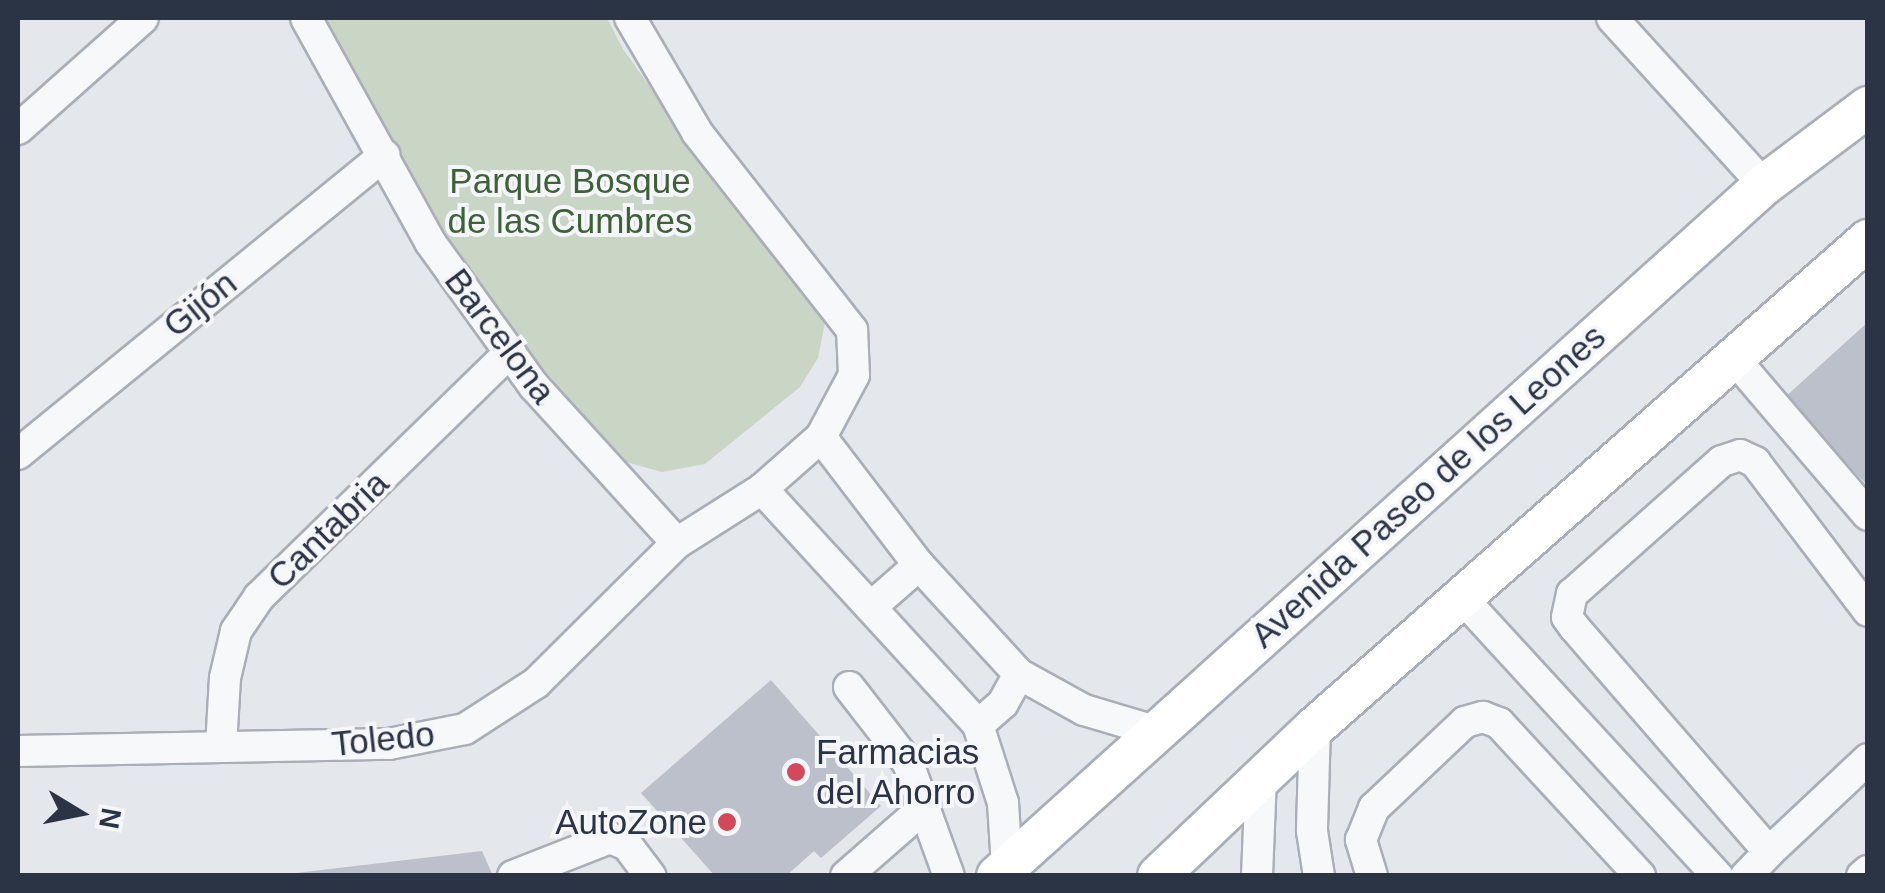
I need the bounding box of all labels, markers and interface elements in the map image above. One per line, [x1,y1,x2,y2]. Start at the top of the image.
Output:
park label: Parque Bosque de las Cumbres [447,160,693,242]
street label: Barcelona [436,260,564,412]
street label: Gijón [155,262,245,346]
street label: Avenida Paseo de los Leones [1242,316,1614,656]
street label: Cantabria [259,462,397,598]
street label: Toledo [330,713,436,765]
place label: Farmacias del Ahorro [816,731,979,813]
marker: Farmacias del Ahorro [785,761,807,783]
north arrow [30,763,130,863]
place label: AutoZone [555,801,707,843]
text: N [93,806,127,831]
marker: AutoZone [716,811,738,833]

